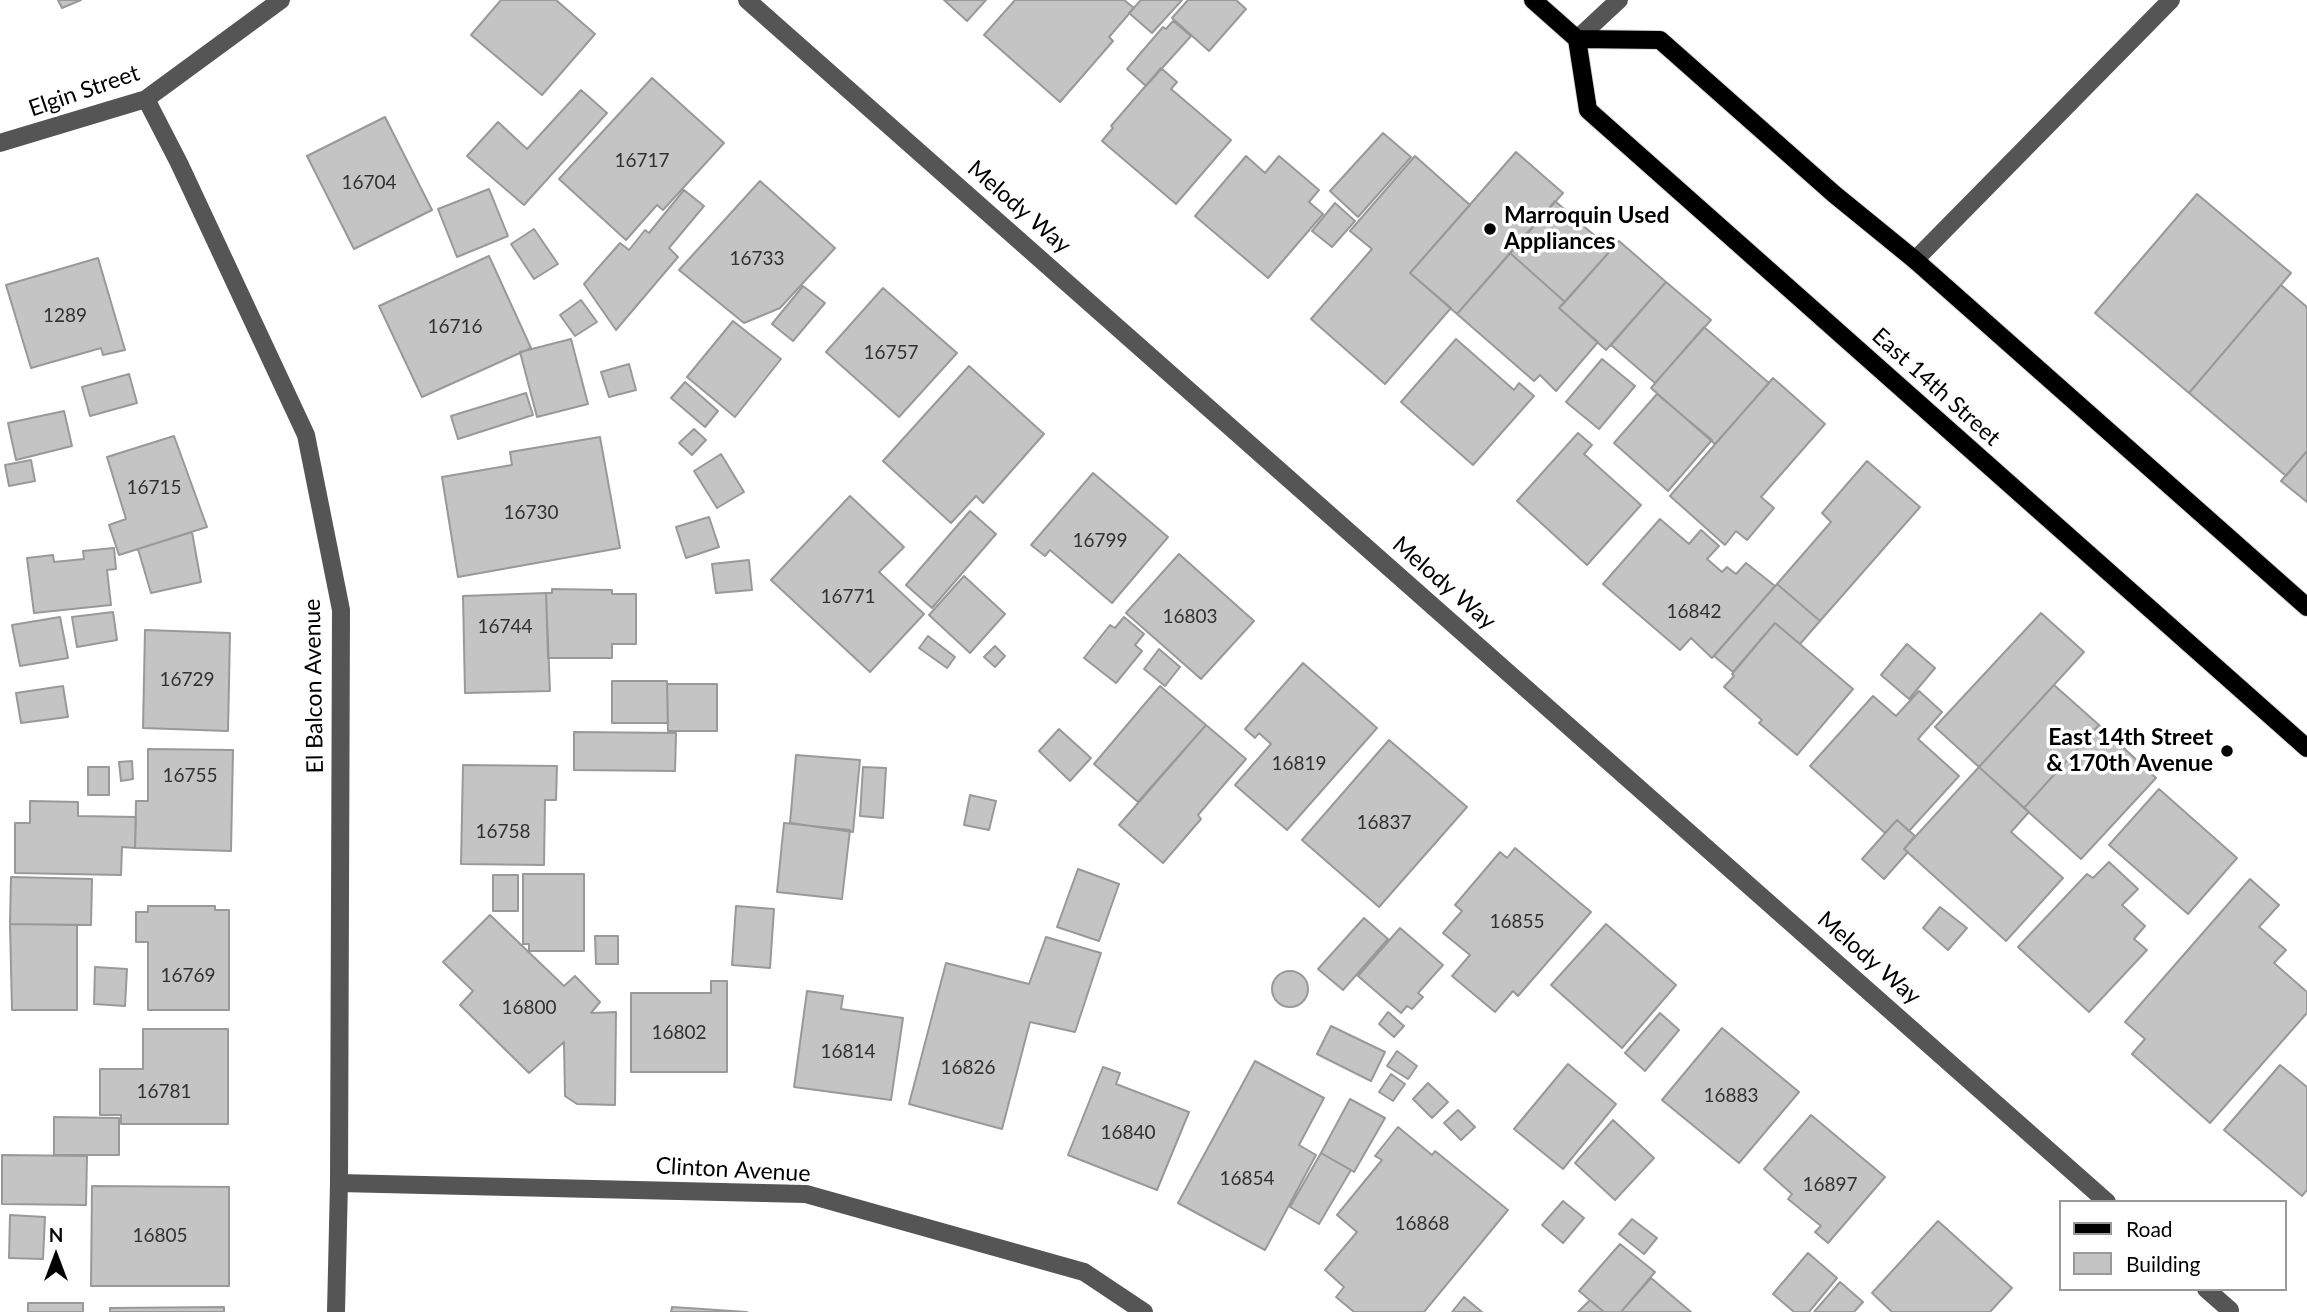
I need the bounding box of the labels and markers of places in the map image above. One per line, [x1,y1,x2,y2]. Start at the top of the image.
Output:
place label: Marroquin Used Appliances [1504,202,1670,256]
marker: Marroquin Used Appliances [1482,221,1498,237]
place label: East 14th Street & 170th Avenue [2046,724,2213,778]
marker: East 14th Street & 170th Avenue [2219,743,2235,759]

